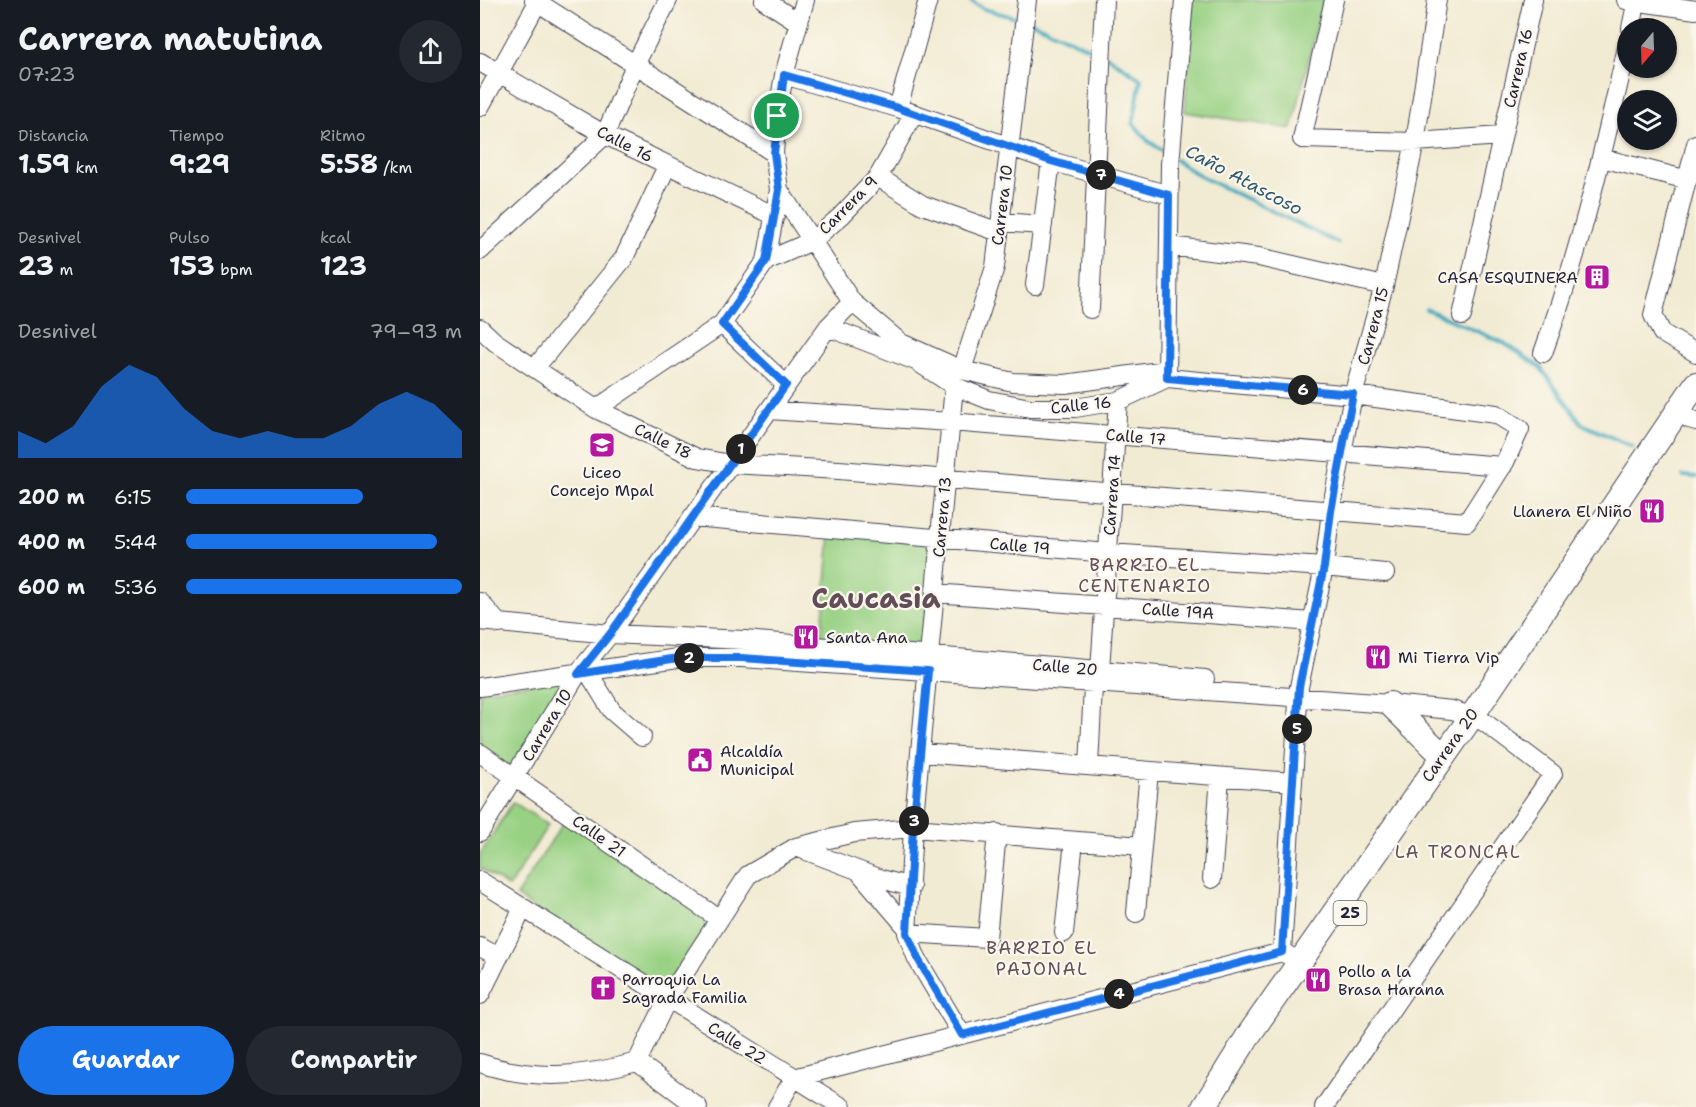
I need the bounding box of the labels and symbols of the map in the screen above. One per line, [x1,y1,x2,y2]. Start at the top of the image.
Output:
north arrow [1617,18,1677,78]
street label: Carrera 16 [1499,26,1537,110]
pin [751,90,802,141]
street label: Calle 16 [593,121,657,167]
water label: Caño Atascoso [1181,139,1307,221]
pin: 7 [1086,160,1116,190]
street label: Carrera 10 [987,163,1017,247]
street label: Carrera 9 [814,171,882,239]
building icon: CASA ESQUINERA [1582,262,1612,292]
place label: CASA ESQUINERA [1438,267,1578,288]
street label: Carrera 15 [1353,285,1393,367]
pin: 6 [1288,375,1318,405]
street label: Calle 16 [1050,391,1112,419]
street label: Calle 18 [631,418,695,464]
street label: Calle 17 [1105,424,1167,450]
school or university icon: Liceo Concejo Mpal [587,430,617,460]
pin: 1 [726,434,756,464]
street label: Carrera 14 [1099,454,1125,536]
place label: Liceo Concejo Mpal [550,462,654,501]
street label: Carrera 13 [928,476,956,558]
restaurant icon: Llanera El Niño [1637,496,1667,526]
place label: Llanera El Niño [1513,501,1632,522]
street label: Calle 19 [989,533,1051,559]
district label: BARRIO EL CENTENARIO [1078,553,1212,598]
district label: Caucasia [811,579,941,617]
street label: Calle 19A [1141,598,1215,624]
restaurant icon: Santa Ana [791,622,821,652]
place label: Santa Ana [826,627,908,648]
restaurant icon: Mi Tierra Vip [1363,642,1393,672]
pin: 2 [674,643,704,673]
place label: Mi Tierra Vip [1398,647,1499,668]
street label: Calle 20 [1032,654,1098,680]
street label: Carrera 10 [517,685,577,765]
street label: Carrera 20 [1417,704,1483,786]
pin: 5 [1282,714,1312,744]
place label: Alcaldía Municipal [720,741,794,780]
public building icon: Alcaldía Municipal [685,745,715,775]
pin: 3 [899,806,929,836]
street label: Calle 21 [568,810,630,862]
district label: LA TRONCAL [1395,840,1521,864]
road number: 25 [1334,901,1366,925]
district label: BARRIO EL PAJONAL [986,936,1098,981]
place label: Pollo a la Brasa Harana [1338,961,1444,1000]
restaurant icon: Pollo a la Brasa Harana [1303,965,1333,995]
place label: Parroquia La Sagrada Familia [622,969,747,1008]
church icon: Parroquia La Sagrada Familia [588,973,618,1003]
pin: 4 [1104,979,1134,1009]
street label: Calle 22 [704,1017,770,1069]

